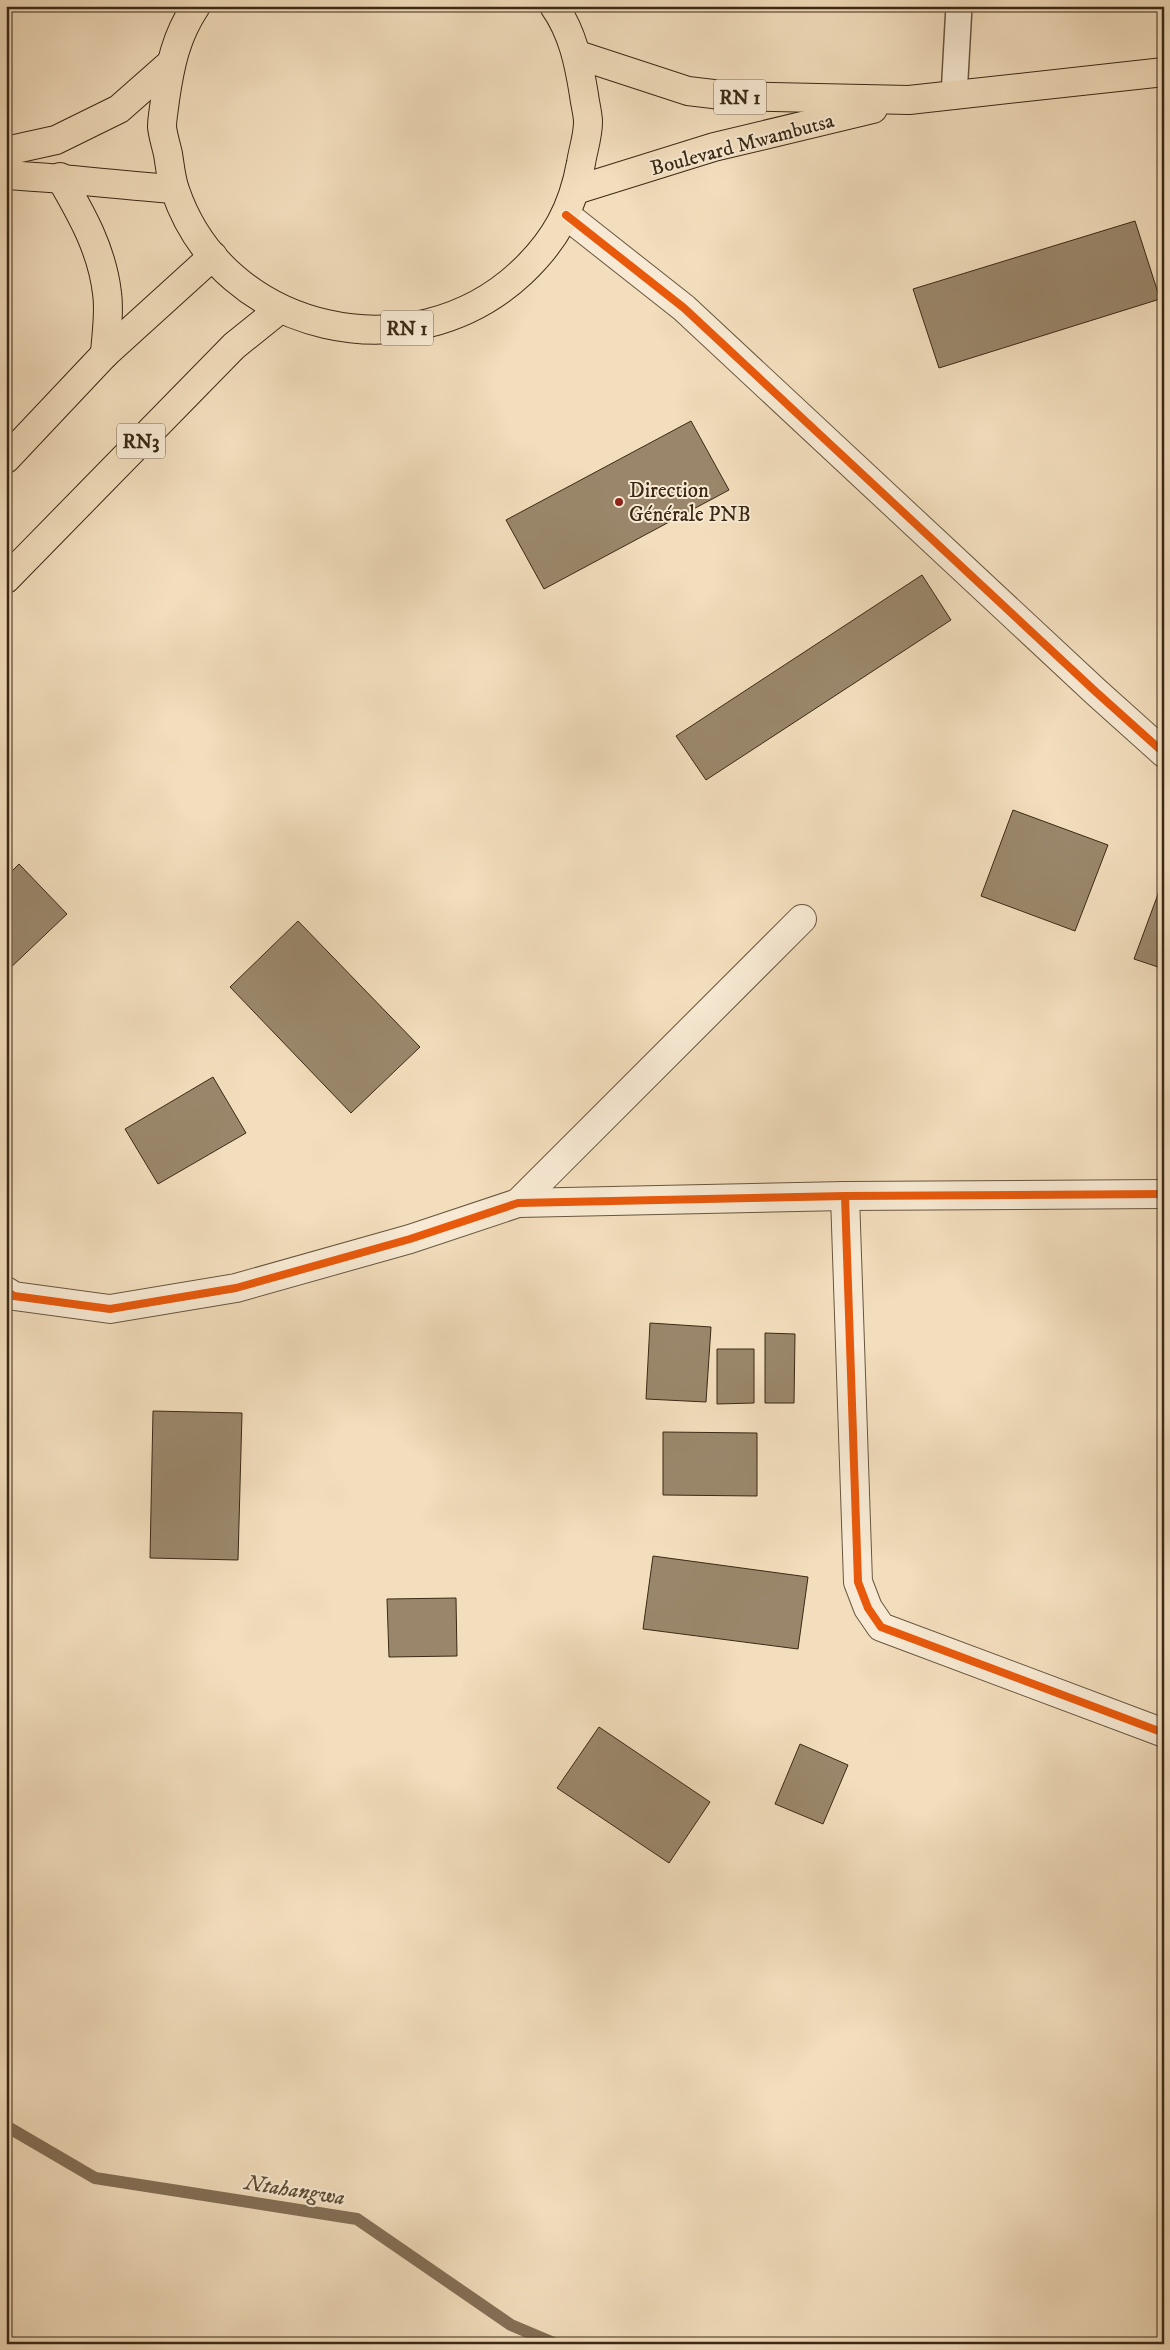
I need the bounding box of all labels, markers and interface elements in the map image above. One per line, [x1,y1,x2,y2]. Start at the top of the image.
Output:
road number: RN 1 [714,80,766,114]
street label: Boulevard Mwambutsa [648,108,837,182]
road number: RN 1 [381,310,433,346]
road number: RN3 [117,424,165,458]
place label: Direction Générale PNB [629,478,751,528]
marker: Direction Générale PNB [613,496,625,508]
water label: Ntahangwa [241,2169,347,2212]

